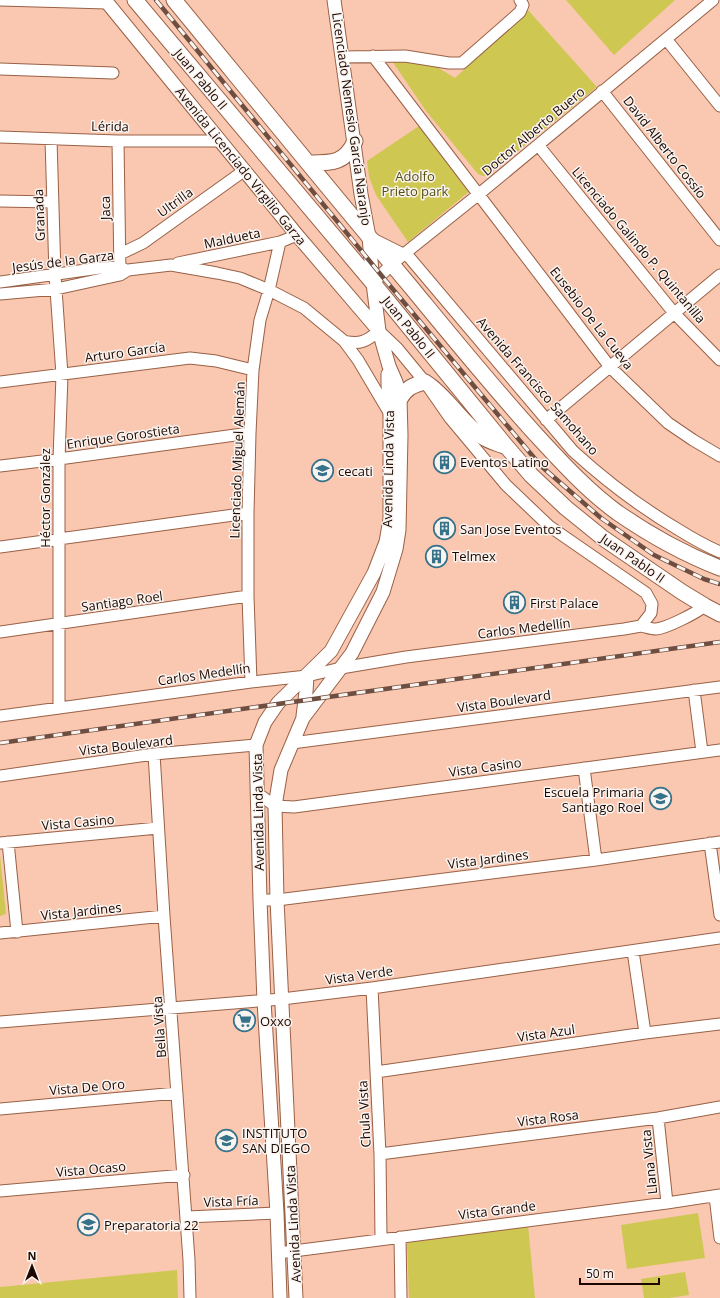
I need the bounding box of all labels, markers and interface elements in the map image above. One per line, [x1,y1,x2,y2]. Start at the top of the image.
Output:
street label: Licenciado Nemesio García Naranjo [328,11,376,227]
street label: Juan Pablo II [169,43,232,113]
street label: Doctor Alberto Buero [478,82,588,179]
street label: Avenida Licenciado Virgilio Garza [171,83,311,249]
street label: David Alberto Cossío [619,92,711,202]
street label: Lérida [91,117,129,135]
street label: Licenciado Galindo P. Quintanilla [568,163,710,327]
park label: Adolfo Prieto park [382,167,449,200]
street label: Ultrilla [154,183,196,221]
street label: Granada [29,189,49,241]
street label: Jaca [96,196,114,222]
street label: Maldueta [202,223,262,253]
street label: Jesús de la Garza [9,246,115,276]
street label: Eusebio De La Cueva [546,263,638,373]
street label: Juan Pablo II [377,291,440,362]
street label: Avenida Francisco Samohano [473,313,603,459]
street label: Arturo García [83,337,167,367]
street label: Licenciado Miguel Alemán [225,381,249,539]
street label: Avenida Linda Vista [378,410,398,528]
street label: Enrique Gorostieta [65,419,181,453]
street label: Héctor González [36,448,54,548]
building icon: Eventos Latino [432,449,458,475]
place label: Eventos Latino [460,453,549,471]
school or university icon: cecati [310,458,336,484]
place label: cecati [338,462,373,480]
building icon: San Jose Eventos [432,516,458,542]
place label: San Jose Eventos [460,520,562,538]
street label: Juan Pablo II [596,528,669,587]
building icon: Telmex [424,543,450,569]
place label: Telmex [452,547,496,565]
street label: Santiago Roel [80,586,164,616]
building icon: First Palace [501,590,527,616]
place label: First Palace [530,594,599,612]
street label: Carlos Medellín [477,613,571,643]
street label: Carlos Medellín [156,659,252,689]
street label: Vista Boulevard [456,686,552,716]
street label: Vista Boulevard [78,730,174,760]
street label: Avenida Linda Vista [248,753,268,871]
street label: Vista Casino [448,753,523,781]
place label: Escuela Primaria Santiago Roel [544,783,644,816]
school or university icon: Escuela Primaria Santiago Roel [647,786,673,812]
street label: Vista Casino [41,810,115,834]
street label: Vista Jardines [447,845,529,873]
street label: Vista Jardines [40,898,122,924]
street label: Vista Verde [324,961,394,989]
street label: Bella Vista [148,995,170,1059]
supermarket icon: Oxxo [232,1008,258,1034]
place label: Oxxo [260,1012,292,1030]
street label: Vista Azul [516,1020,576,1046]
street label: Vista De Oro [48,1075,126,1099]
street label: Chula Vista [353,1080,375,1148]
street label: Vista Rosa [516,1105,580,1131]
place label: INSTITUTO SAN DIEGO [242,1124,310,1157]
school or university icon: INSTITUTO SAN DIEGO [214,1127,240,1153]
street label: Llana Vista [637,1129,661,1195]
street label: Vista Ocaso [55,1157,127,1181]
street label: Avenida Linda Vista [281,1165,305,1283]
street label: Vista Fría [203,1191,259,1211]
street label: Vista Grande [457,1196,537,1224]
school or university icon: Preparatoria 22 [75,1212,101,1238]
place label: Preparatoria 22 [104,1216,199,1234]
north arrow [12,1246,52,1286]
text: N [28,1248,36,1263]
scale bar [580,1260,659,1286]
text: 50 m [586,1265,614,1282]

